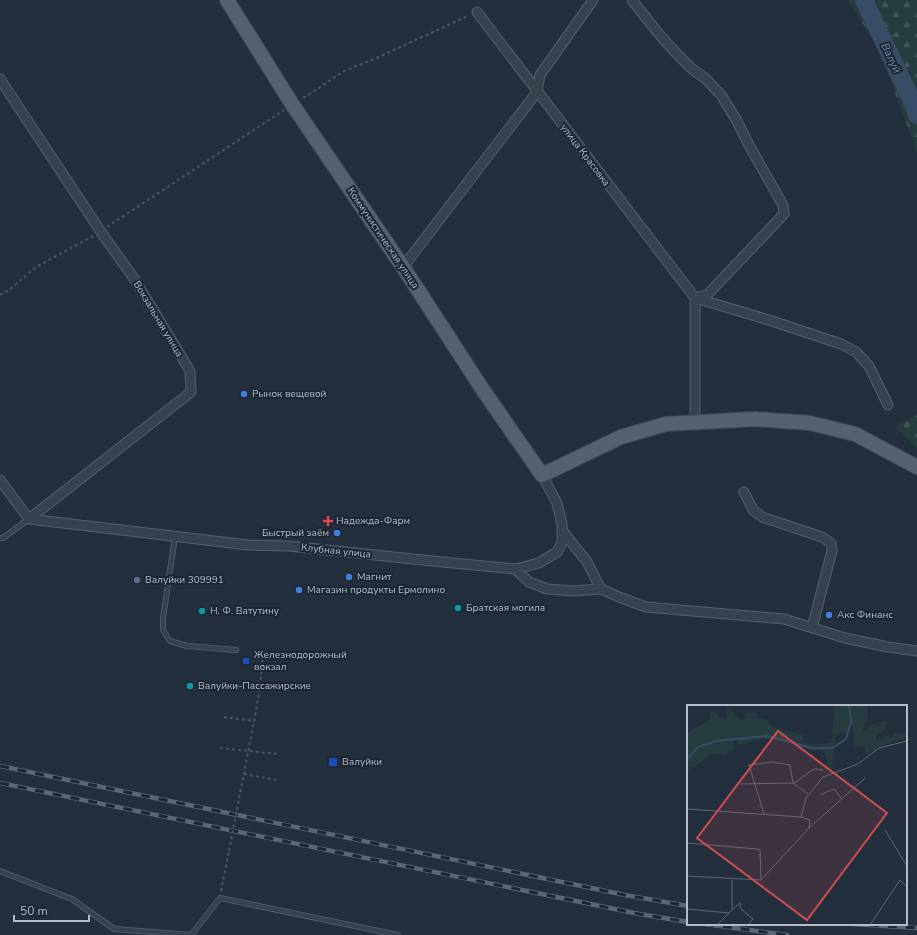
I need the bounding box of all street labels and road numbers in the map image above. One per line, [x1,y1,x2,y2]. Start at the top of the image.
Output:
street label: улица Красовка [557,121,613,189]
street label: Коммунистическая улица [344,185,422,291]
street label: Вокзальная улица [130,278,186,360]
street label: Клубная улица [300,540,372,562]

